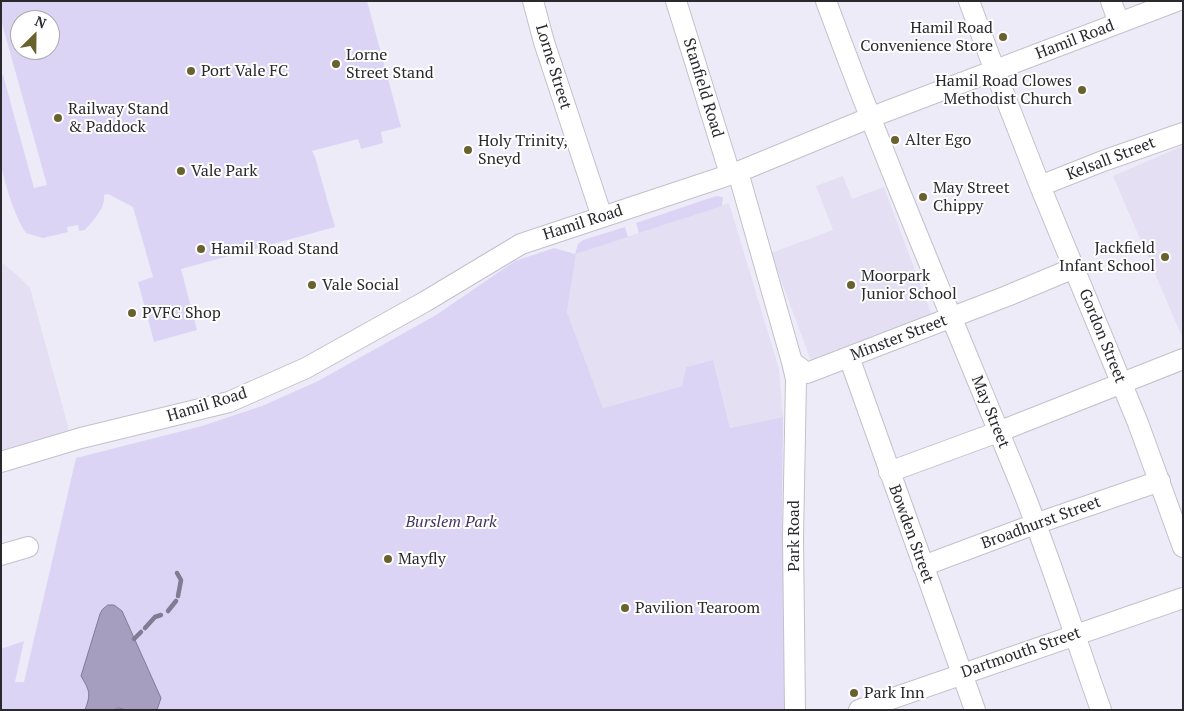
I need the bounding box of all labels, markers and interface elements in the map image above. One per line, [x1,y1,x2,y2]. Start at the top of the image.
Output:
north arrow [10,10,60,60]
text: N [32,11,49,32]
street label: Hamil Road [1033,16,1117,64]
place label: Hamil Road Convenience Store [860,18,993,56]
street label: Lorne Street [531,22,575,112]
marker: Hamil Road Convenience Store [997,31,1009,43]
street label: Stanfield Road [679,36,727,140]
place label: Lorne Street Stand [346,45,434,83]
marker: Lorne Street Stand [330,58,342,70]
place label: Port Vale FC [201,61,288,81]
marker: Port Vale FC [185,65,197,77]
place label: Hamil Road Clowes Methodist Church [935,71,1072,109]
marker: Hamil Road Clowes Methodist Church [1076,84,1088,96]
place label: Railway Stand & Paddock [68,99,169,137]
marker: Railway Stand & Paddock [52,112,64,124]
place label: Alter Ego [905,130,971,150]
place label: Holy Trinity, Sneyd [478,131,568,169]
street label: Kelsall Street [1064,133,1158,185]
marker: Alter Ego [889,134,901,146]
marker: Holy Trinity, Sneyd [462,144,474,156]
place label: Vale Park [191,161,257,181]
marker: Vale Park [175,165,187,177]
place label: May Street Chippy [933,178,1010,216]
marker: May Street Chippy [917,191,929,203]
street label: Hamil Road [541,201,625,245]
place label: Jackfield Infant School [1059,238,1155,276]
place label: Hamil Road Stand [211,239,339,259]
marker: Hamil Road Stand [195,243,207,255]
marker: Jackfield Infant School [1159,251,1171,263]
place label: Moorpark Junior School [861,266,957,304]
place label: Vale Social [322,275,399,295]
marker: Vale Social [306,279,318,291]
marker: Moorpark Junior School [845,279,857,291]
street label: Gordon Street [1074,286,1130,386]
place label: PVFC Shop [142,303,221,323]
marker: PVFC Shop [126,307,138,319]
street label: Minster Street [848,311,950,365]
street label: May Street [967,373,1013,451]
street label: Hamil Road [165,384,249,426]
street label: Bowden Street [884,482,938,586]
street label: Broadhurst Street [979,492,1103,554]
street label: Park Road [784,500,804,572]
park label: Burslem Park [405,512,497,532]
place label: Mayfly [398,549,446,569]
marker: Mayfly [382,553,394,565]
place label: Pavilion Tearoom [635,598,760,618]
marker: Pavilion Tearoom [619,602,631,614]
street label: Dartmouth Street [959,624,1083,682]
place label: Park Inn [864,683,925,703]
marker: Park Inn [848,687,860,699]

